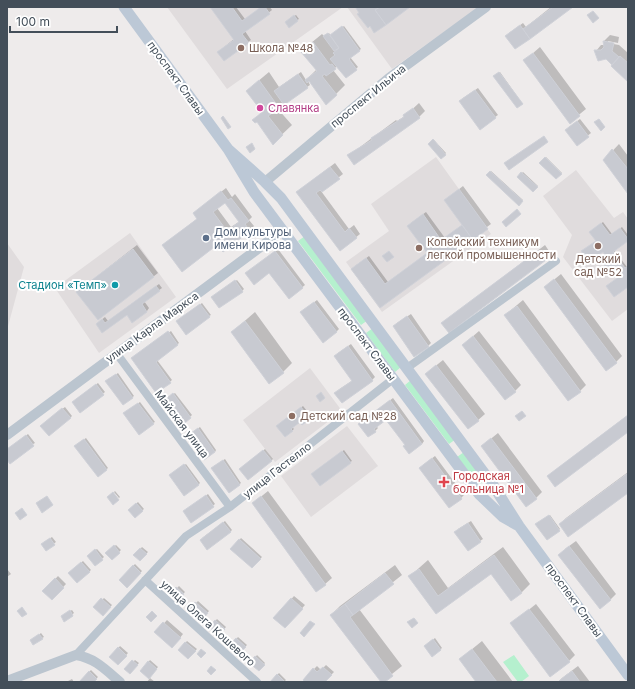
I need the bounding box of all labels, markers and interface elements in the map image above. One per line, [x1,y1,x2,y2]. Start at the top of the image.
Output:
scale bar [10,8,117,34]
text: 100 m [16,14,50,29]
street label: проспект Славы [144,38,208,118]
place label: Школа №48 [249,41,314,55]
marker: Школа №48 [236,43,246,53]
street label: проспект Ильича [327,61,409,131]
place label: Славянка [268,101,320,115]
marker: Славянка [255,103,265,113]
place label: Дом культуры имени Кирова [214,225,291,252]
marker: Дом культуры имени Кирова [201,233,211,243]
place label: Копейский техникум легкой промышенности [427,235,556,262]
marker: Детский сад №52 [593,241,603,251]
marker: Копейский техникум легкой промышенности [414,243,424,253]
place label: Детский сад №52 [574,252,622,279]
place label: Стадион «Темп» [18,278,107,292]
marker: Стадион «Темп» [110,280,120,290]
street label: улица Карла Маркса [103,289,201,365]
street label: проспект Славы [335,305,399,383]
street label: Майская улица [152,387,212,461]
place label: Детский сад №28 [300,409,397,423]
marker: Детский сад №28 [287,411,297,421]
street label: улица Гастелло [240,439,314,501]
place label: Городская больница №1 [453,469,524,496]
marker: Городская больница №1 [438,476,450,488]
street label: проспект Славы [542,560,606,640]
street label: улица Олега Кошевого [158,577,259,669]

